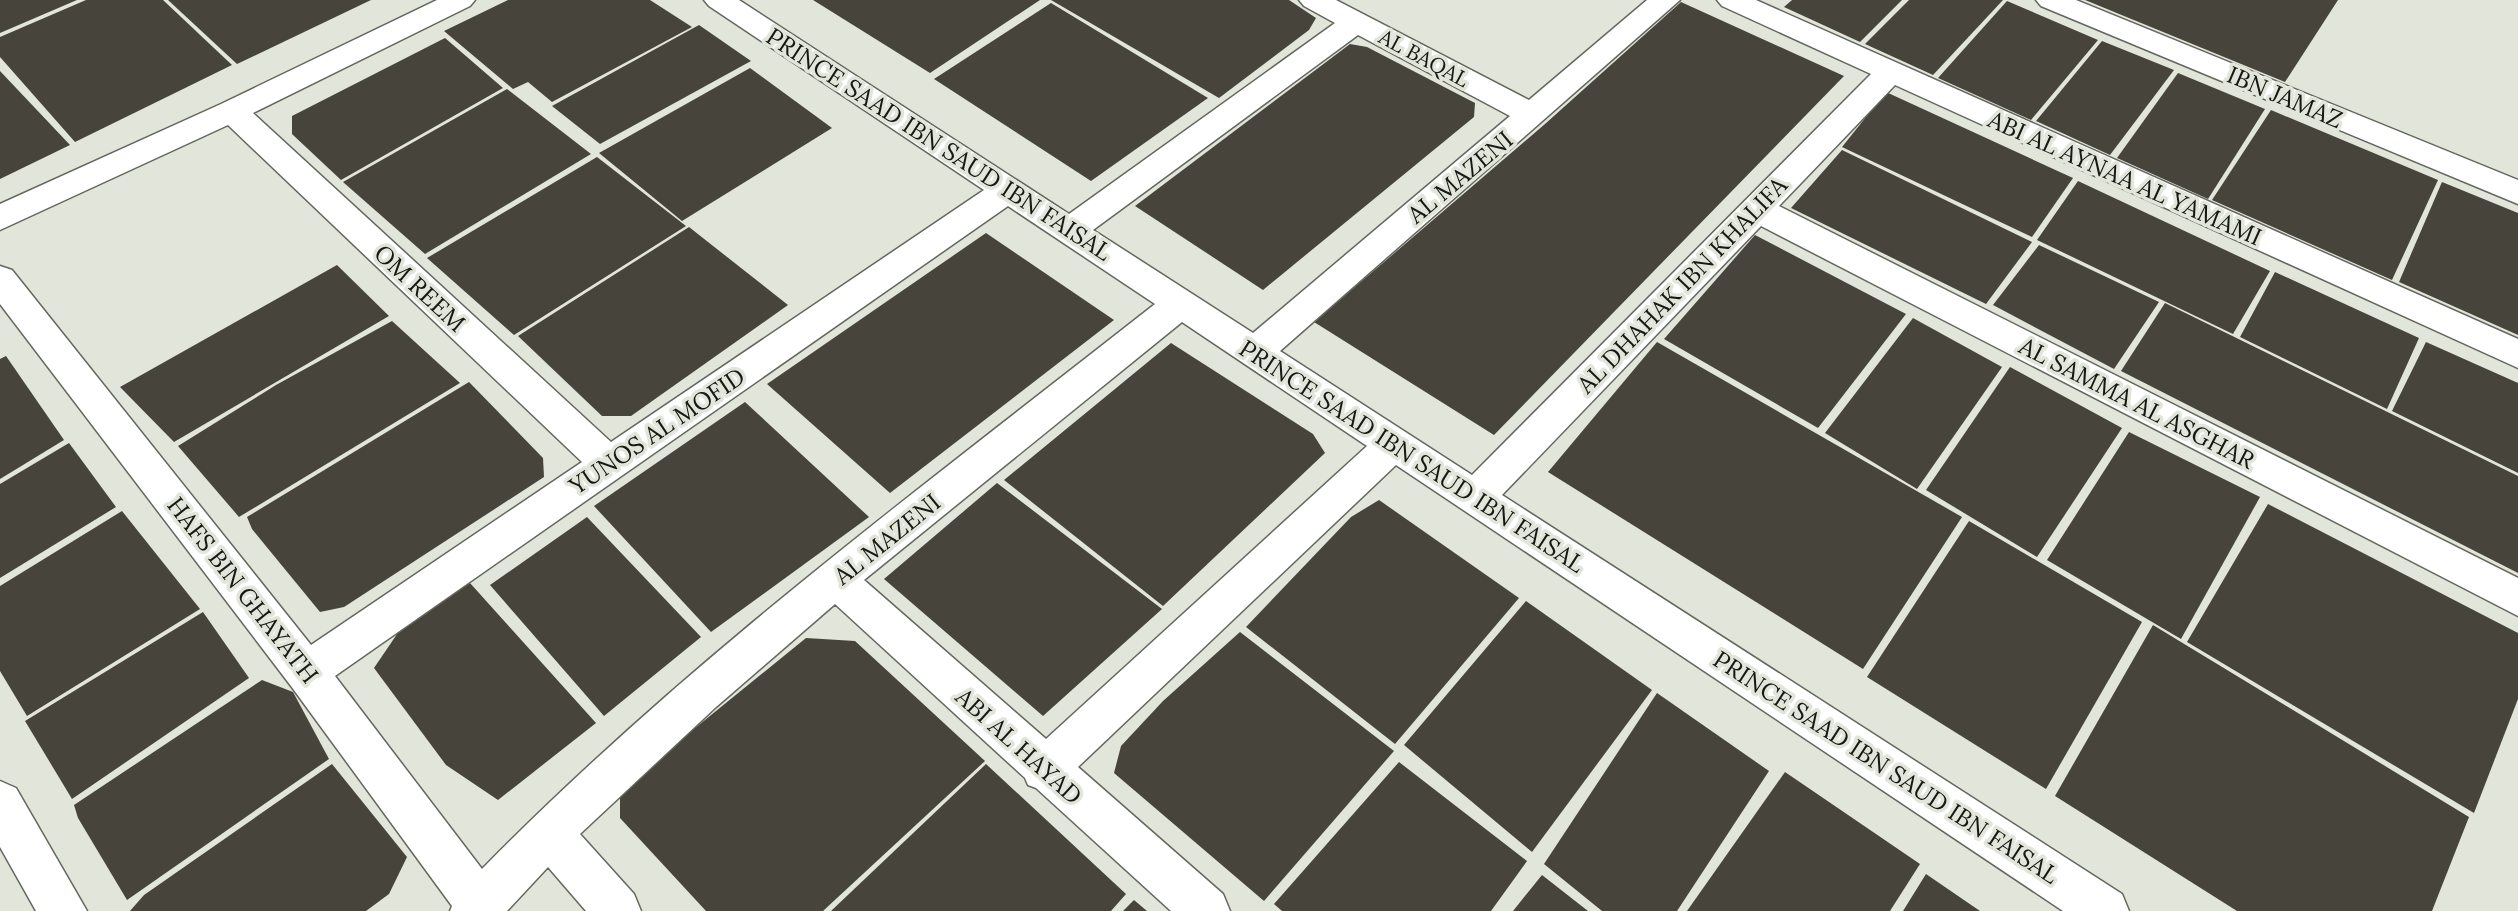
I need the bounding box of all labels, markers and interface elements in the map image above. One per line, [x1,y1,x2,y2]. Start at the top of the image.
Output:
street label: PRINCE SAAD IBN SAUD IBN FAISAL [760,21,1118,268]
street label: AL BAQAL [1374,23,1474,93]
street label: IBN JAMAZ [2223,59,2347,135]
street label: ABI AL AYNAA AL YAMAMI [1982,103,2267,252]
street label: AL MAZENI [1400,124,1519,231]
street label: AL DHAHAK IBN KHALIFA [1570,169,1794,401]
street label: OM REEM [368,238,472,338]
street label: AL SAMMA AL ASGHAR [2013,330,2261,476]
street label: PRINCE SAAD IBN SAUD IBN FAISAL [1233,333,1591,580]
street label: YUNOS AL MOFID [562,361,751,502]
street label: AL MAZENI [827,487,947,592]
street label: HAFS BIN GHAYATH [161,491,325,689]
street label: PRINCE SAAD IBN SAUD IBN FAISAL [1707,644,2065,891]
street label: ABI AL HAYAD [949,680,1089,811]

